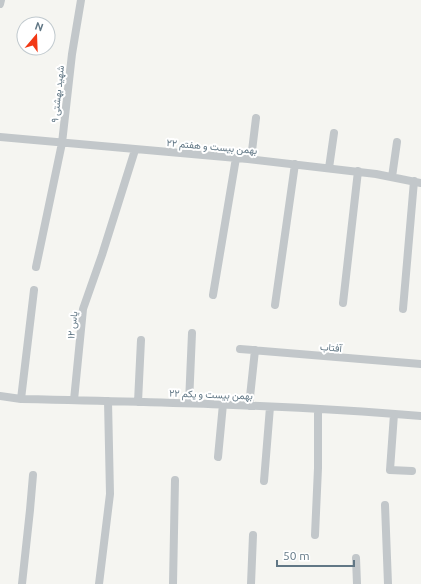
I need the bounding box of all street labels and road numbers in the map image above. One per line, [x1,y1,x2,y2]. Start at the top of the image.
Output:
street label: شهید بهشتی ۹ [49,65,67,123]
street label: ۲۲ بهمن بیست و هفتم [166,137,258,157]
street label: یاس ۱۲ [65,311,81,340]
street label: آفتاب [319,341,343,355]
street label: ۲۲ بهمن بیست و یکم [169,388,253,402]

